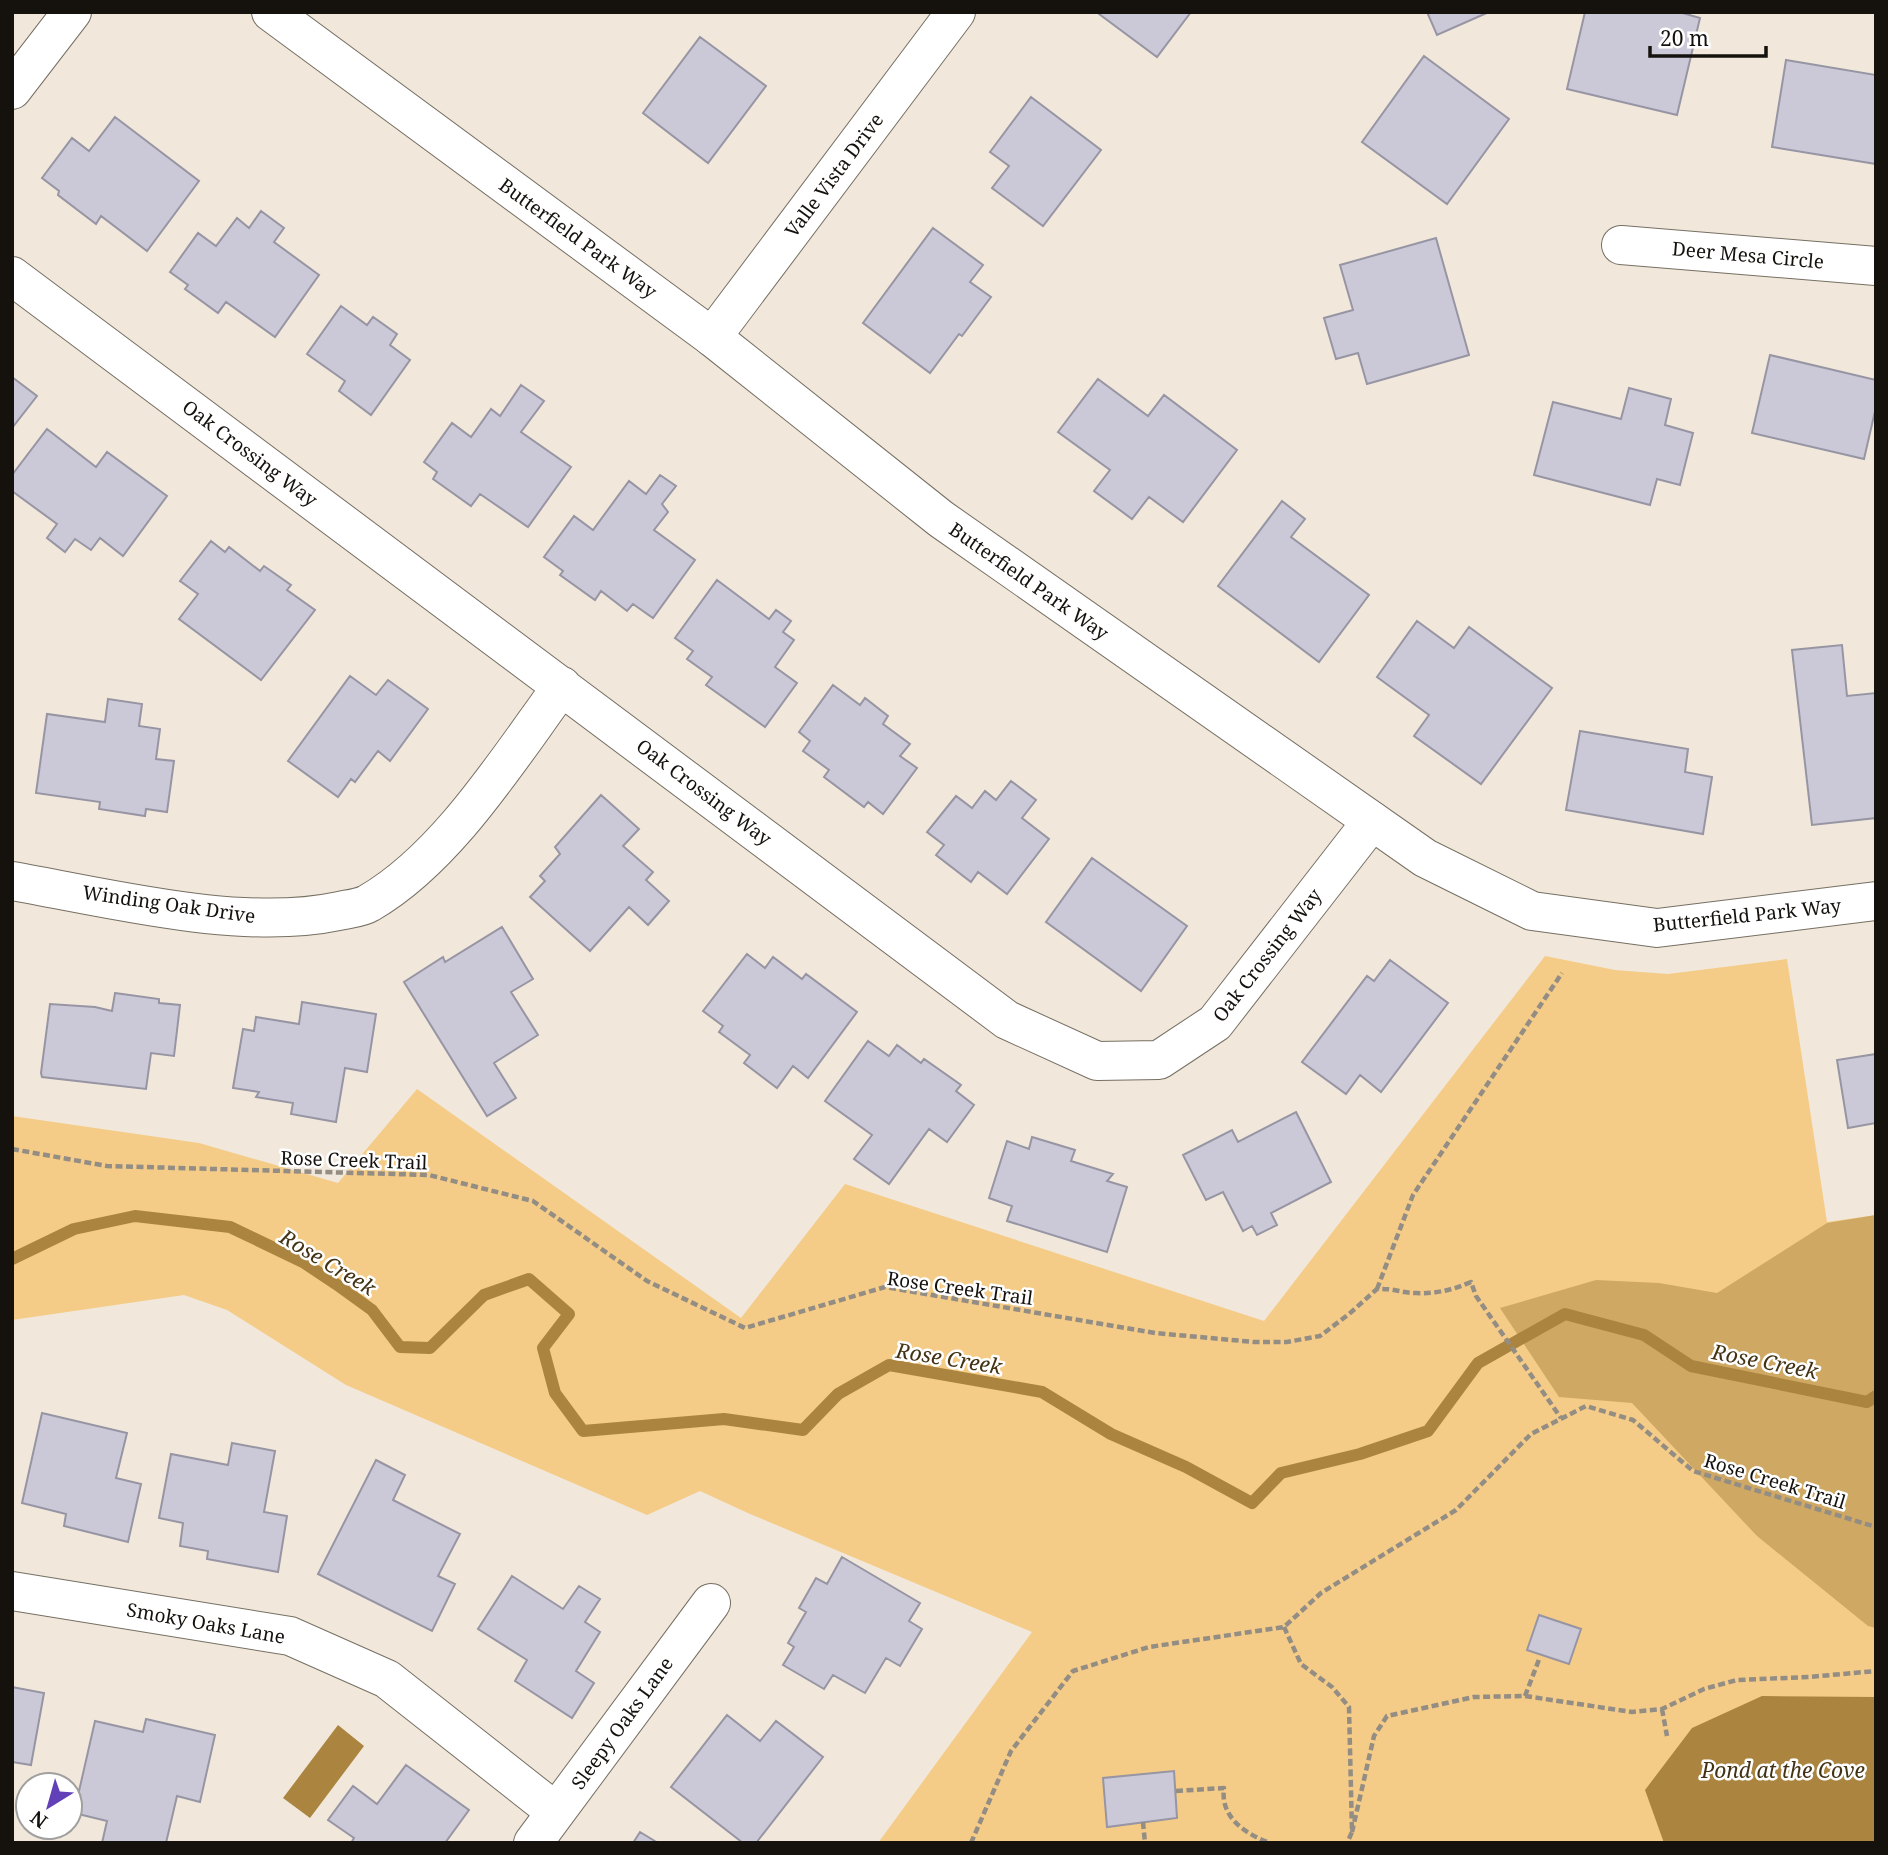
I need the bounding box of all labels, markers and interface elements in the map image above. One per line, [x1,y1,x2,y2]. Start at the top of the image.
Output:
scale bar [1650,14,1766,58]
text: 20 m [1660,24,1709,52]
street label: Valle Vista Drive [779,108,889,242]
street label: Butterfield Park Way [494,172,662,304]
street label: Deer Mesa Circle [1671,235,1825,275]
street label: Oak Crossing Way [177,394,323,512]
street label: Butterfield Park Way [944,516,1114,646]
street label: Oak Crossing Way [631,733,777,851]
street label: Winding Oak Drive [81,879,257,929]
street label: Oak Crossing Way [1207,883,1327,1027]
street label: Butterfield Park Way [1652,892,1843,938]
street label: Rose Creek Trail [280,1144,428,1176]
water label: Rose Creek [274,1222,382,1302]
street label: Rose Creek Trail [885,1265,1035,1311]
water label: Rose Creek [893,1336,1005,1380]
water label: Rose Creek [1709,1337,1821,1385]
street label: Rose Creek Trail [1701,1447,1849,1515]
street label: Smoky Oaks Lane [125,1596,287,1650]
street label: Sleepy Oaks Lane [565,1651,679,1795]
water label: Pond at the Cove [1700,1756,1865,1784]
north arrow [14,1771,84,1841]
text: N [25,1805,53,1834]

